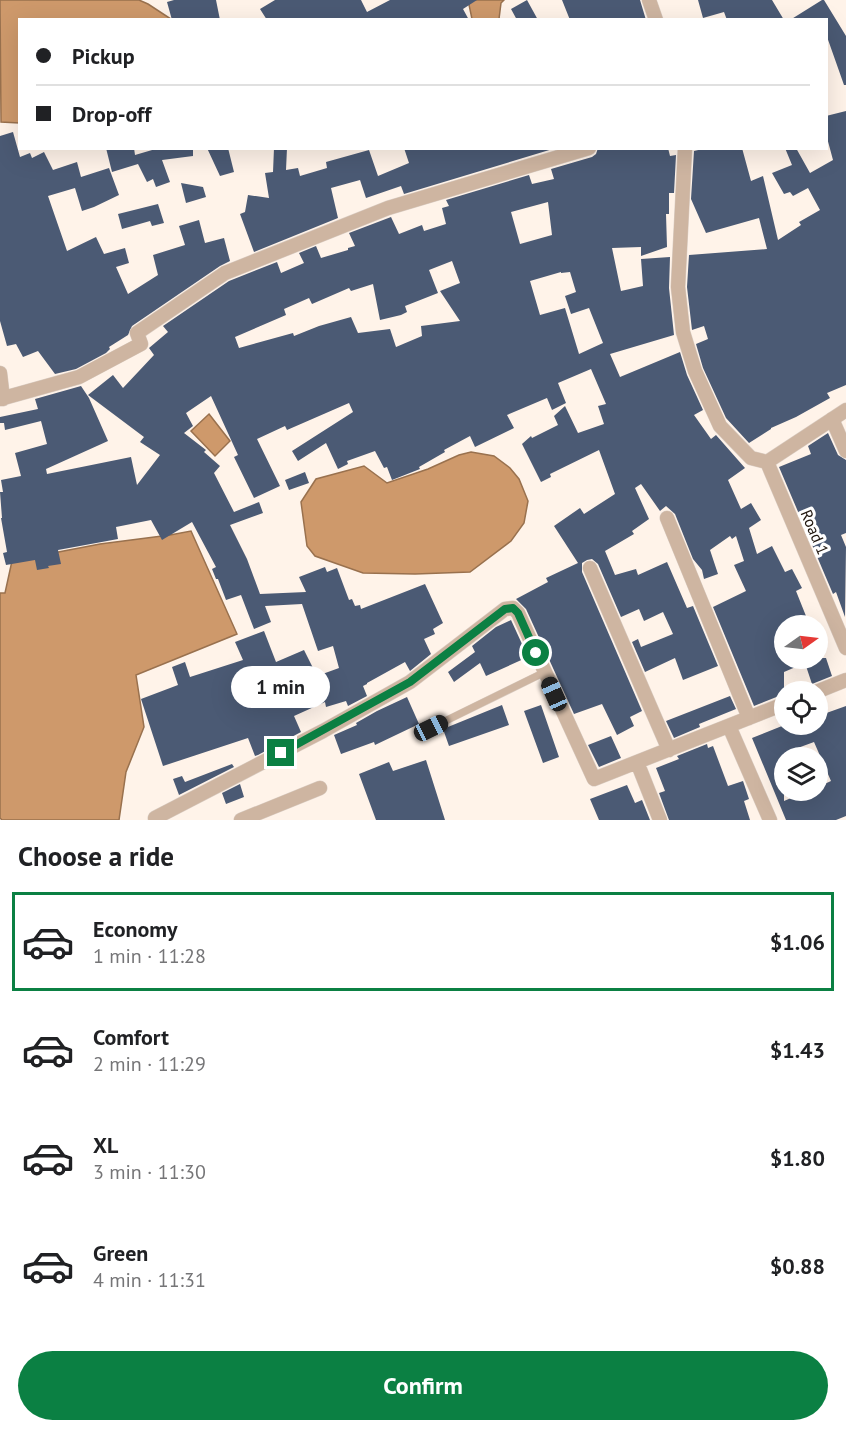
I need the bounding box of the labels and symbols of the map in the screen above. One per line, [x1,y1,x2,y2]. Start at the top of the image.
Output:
street label: Road 1 [797,507,833,557]
north arrow [774,615,828,669]
route start [522,639,549,666]
callout: 1 min [232,666,330,708]
car [538,674,570,714]
car [411,712,451,744]
route end [267,739,294,766]

